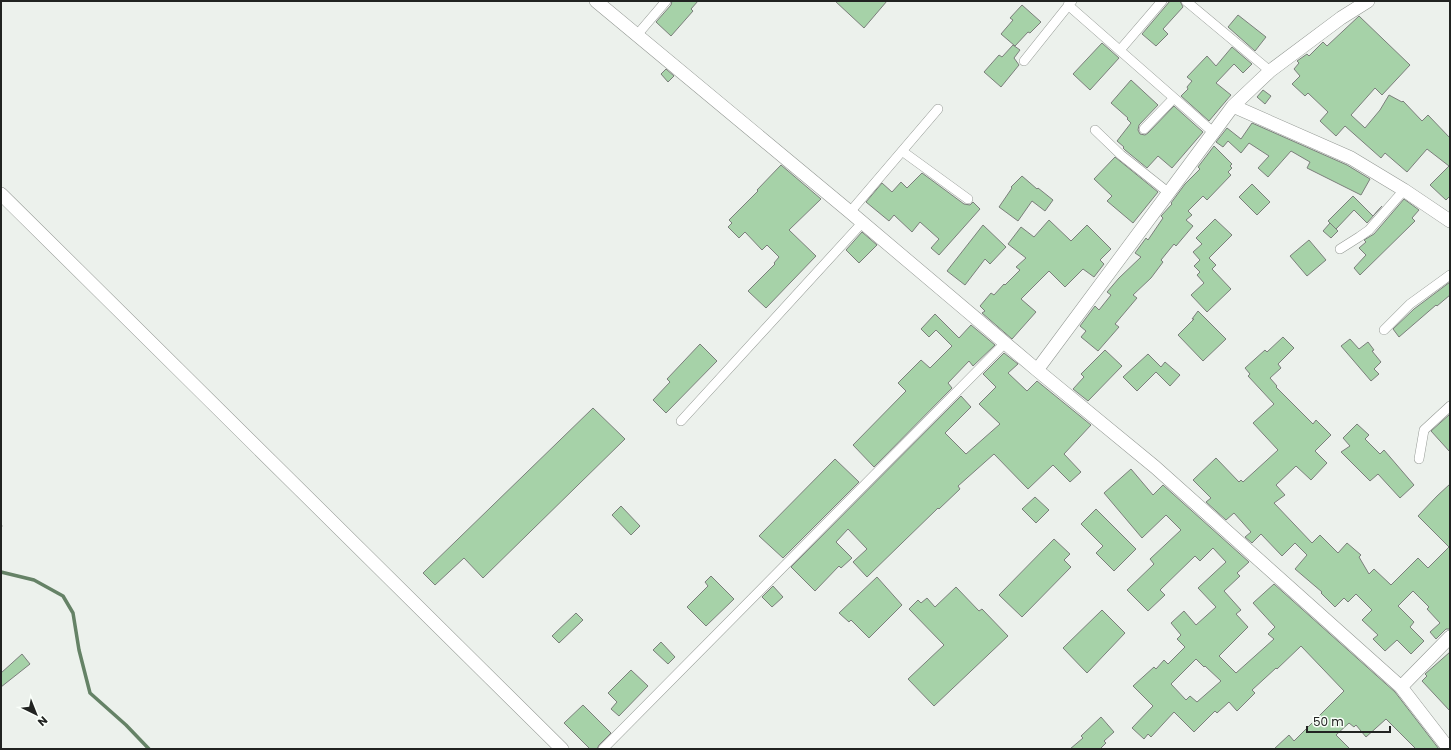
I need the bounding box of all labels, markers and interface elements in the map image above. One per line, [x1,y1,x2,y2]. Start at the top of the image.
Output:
north arrow [16,694,56,734]
scale bar [1307,708,1390,734]
text: N [34,713,51,730]
text: 50 m [1313,713,1344,730]

